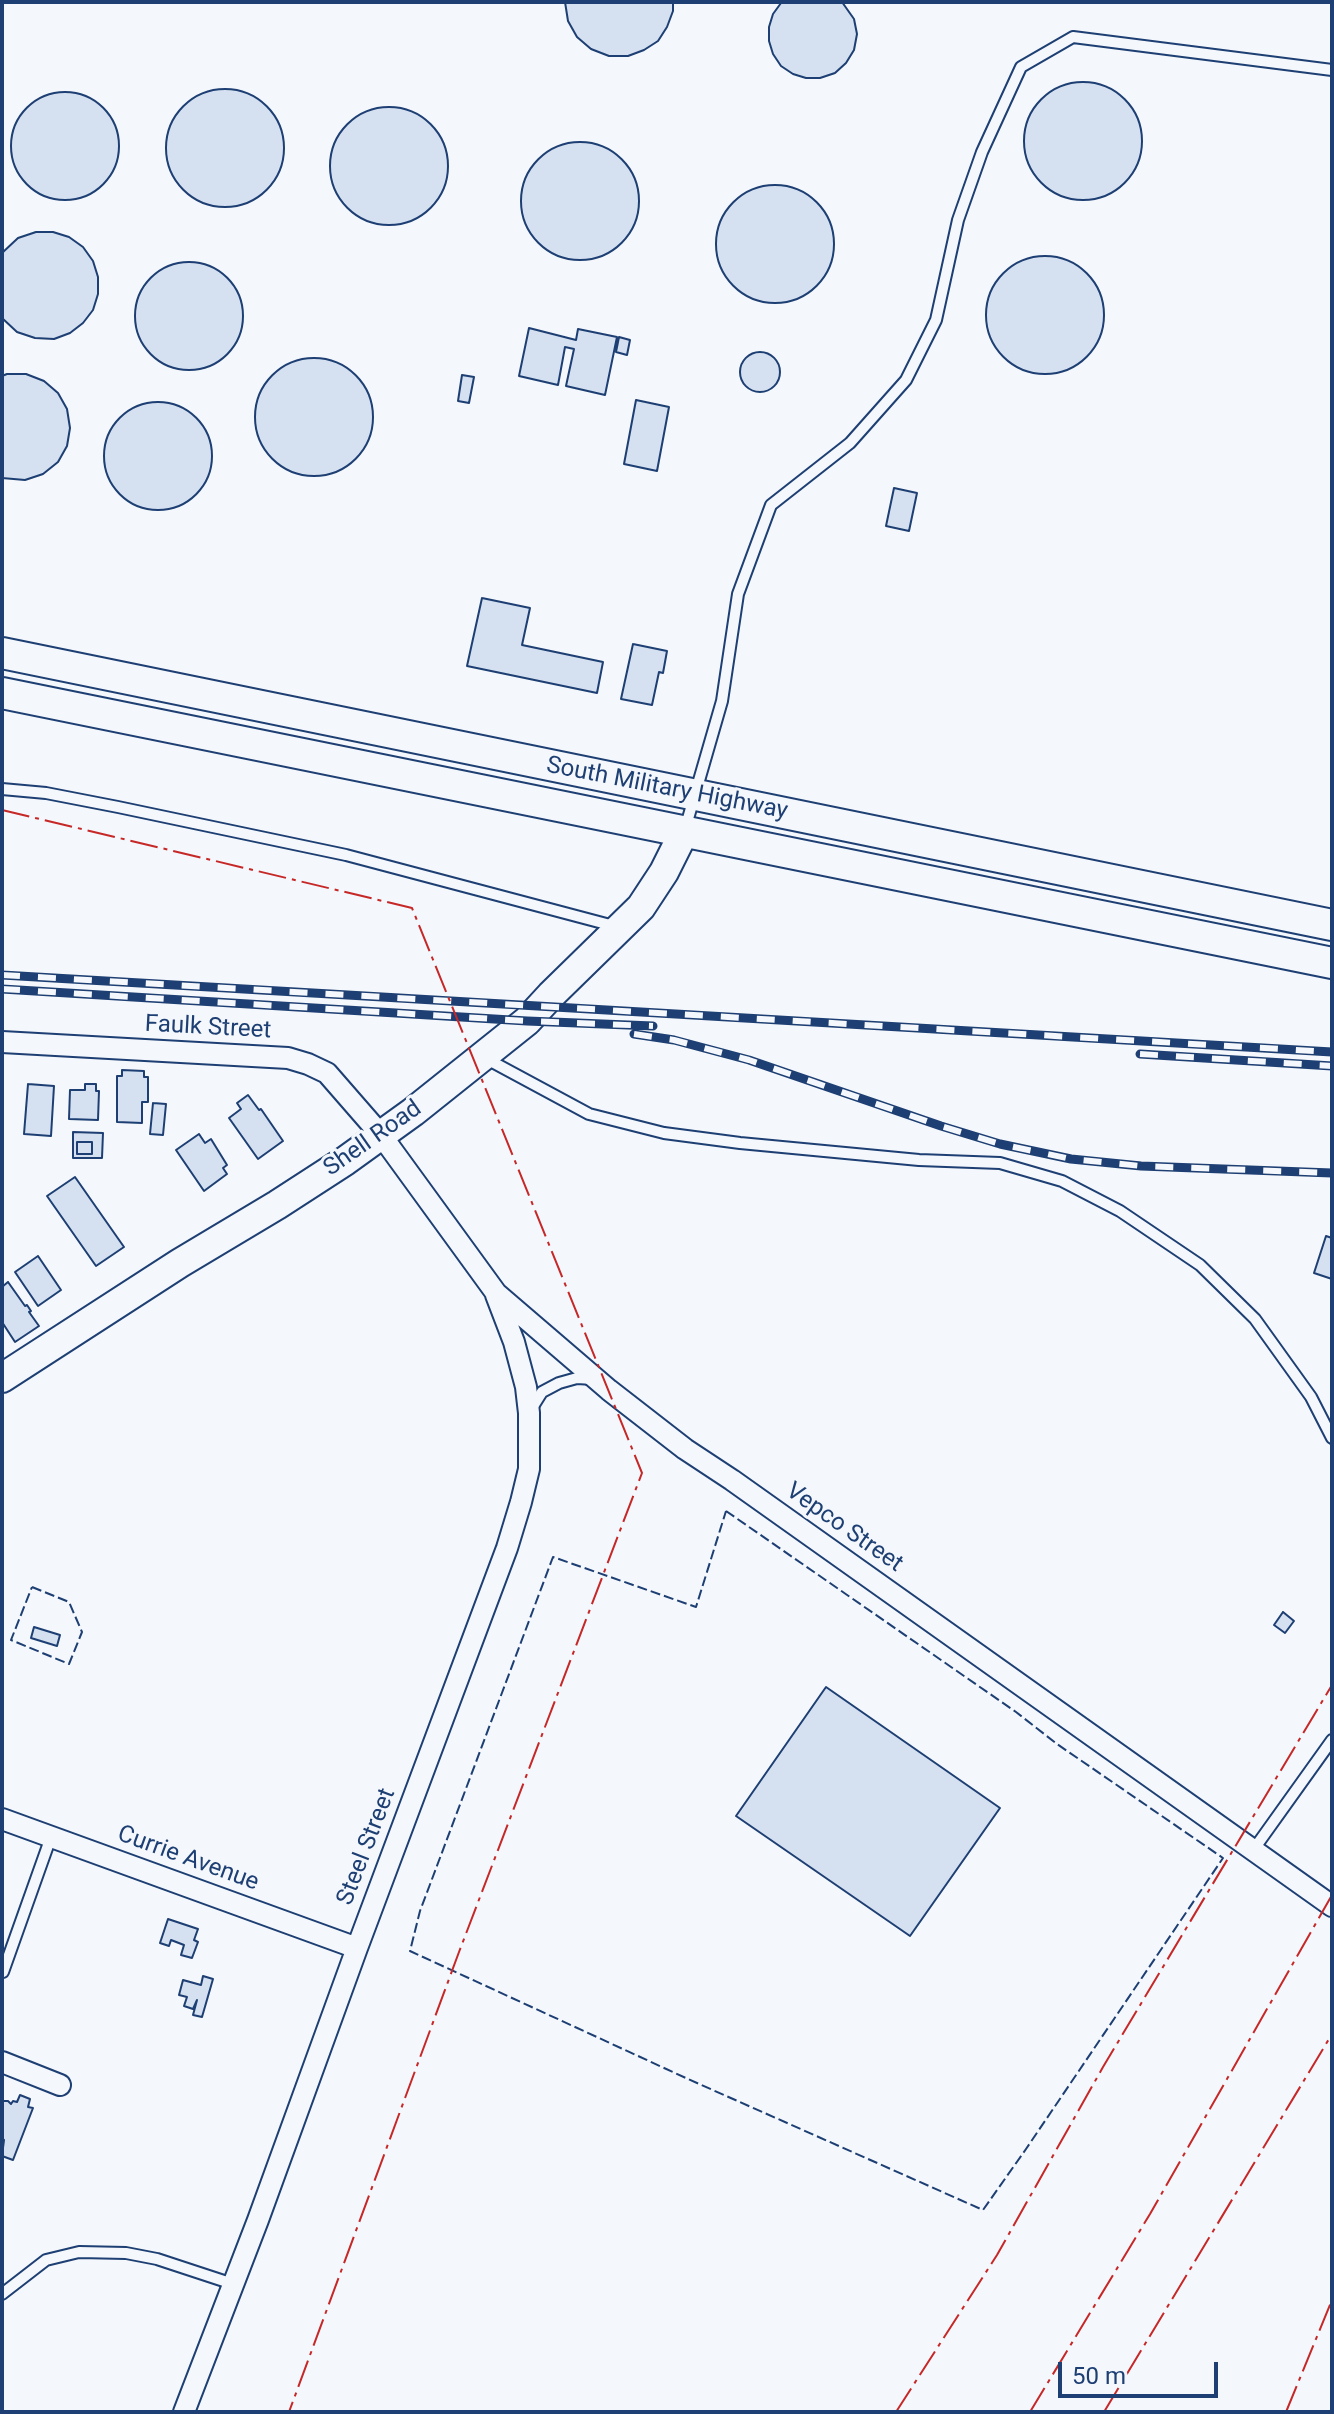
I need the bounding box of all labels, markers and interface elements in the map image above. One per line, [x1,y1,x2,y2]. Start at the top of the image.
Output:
street label: South Military Highway [544,751,790,827]
street label: Faulk Street [144,1010,272,1046]
street label: Shell Road [319,1095,427,1183]
street label: Vepco Street [780,1477,908,1579]
street label: Steel Street [332,1785,402,1909]
street label: Currie Avenue [113,1820,263,1898]
scale bar [1062,2346,1222,2396]
text: 50 m [1072,2362,1126,2390]

